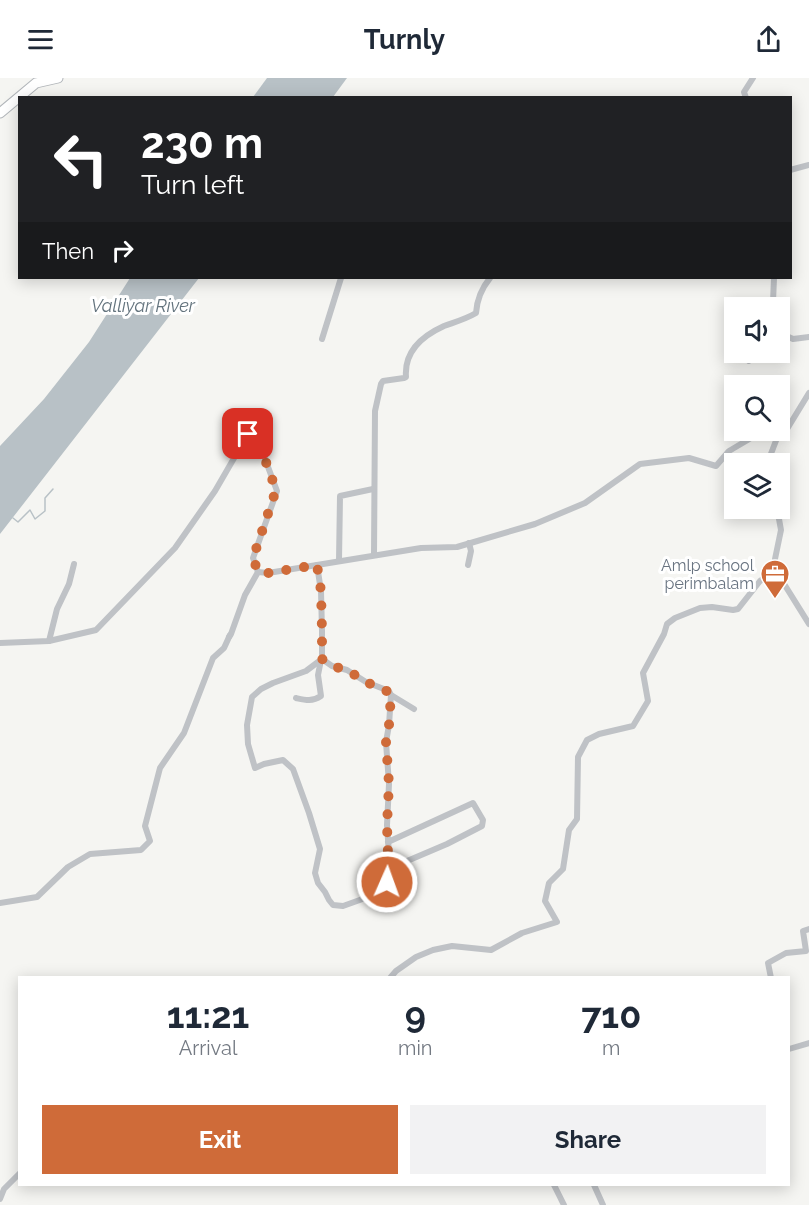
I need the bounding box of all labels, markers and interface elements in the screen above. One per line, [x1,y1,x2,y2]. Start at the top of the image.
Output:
icon: menu [24,23,57,56]
icon: share [752,23,785,56]
text: Turnly [364,24,445,55]
text: 230 m [141,119,263,168]
icon: left [42,120,120,198]
text: Turn left [141,169,244,200]
icon: right [106,234,139,267]
text: Then [42,238,94,264]
water label: Valliyar River [91,295,196,316]
map controls [724,297,790,519]
button: sound [724,297,790,363]
button: search [724,375,790,441]
pin [222,408,273,459]
icon: arrive [231,417,264,450]
button: layers [724,453,790,519]
place label: Amlp school perimbalam [661,556,755,593]
office icon: Amlp school perimbalam [759,558,791,600]
position arrow [355,850,419,914]
text: 11:21 [167,994,249,1036]
text: 9 [405,994,426,1036]
text: 710 [581,994,641,1036]
text: Arrival [179,1036,237,1060]
text: min [398,1036,432,1060]
text: m [602,1036,620,1060]
button: Exit [42,1105,398,1174]
button: Share [410,1105,766,1174]

